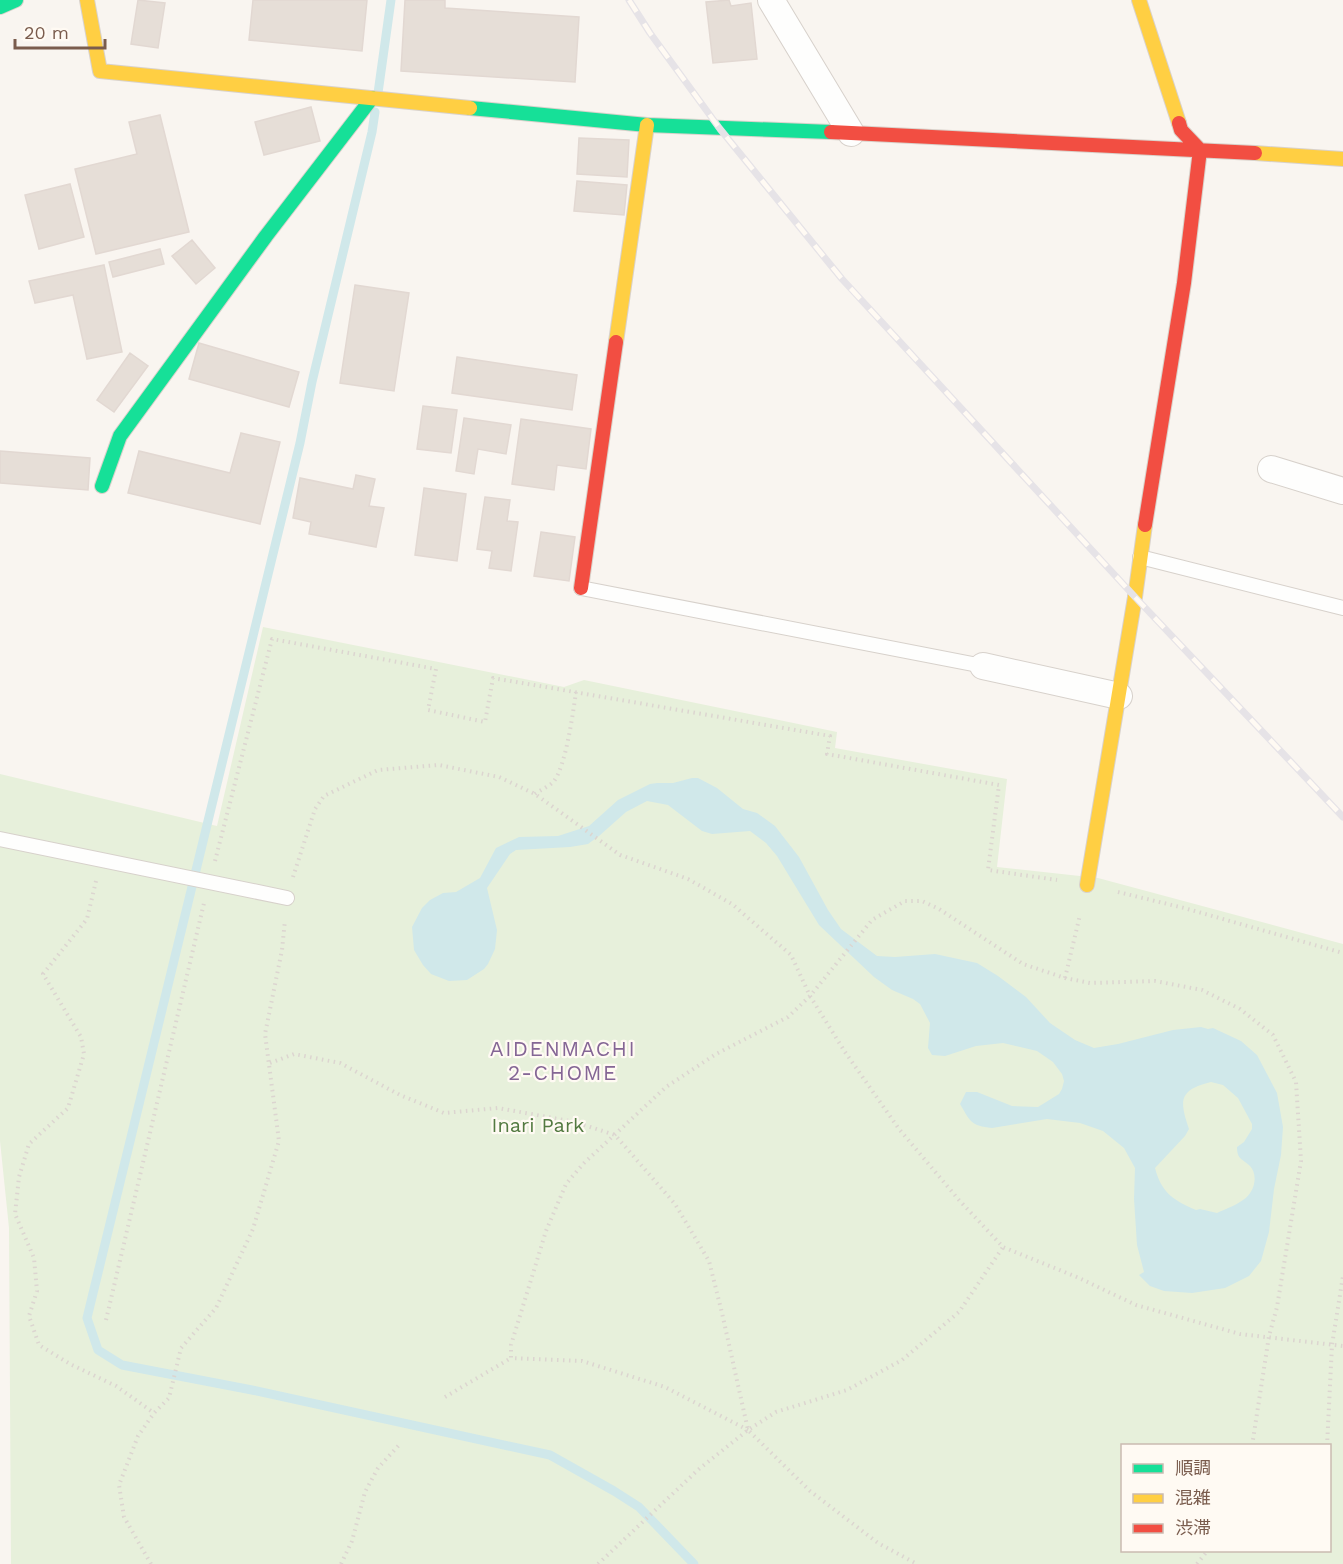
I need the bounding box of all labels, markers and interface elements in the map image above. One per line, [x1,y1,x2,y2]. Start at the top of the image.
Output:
scale bar [15,12,105,50]
text: 20 m [24,22,69,43]
district label: AIDENMACHI 2-CHOME [490,1036,636,1085]
park label: Inari Park [492,1113,584,1137]
legend [1121,1444,1331,1552]
text: 順調 [1175,1457,1211,1478]
text: 混雑 [1175,1487,1211,1508]
text: 渋滞 [1175,1517,1211,1538]

